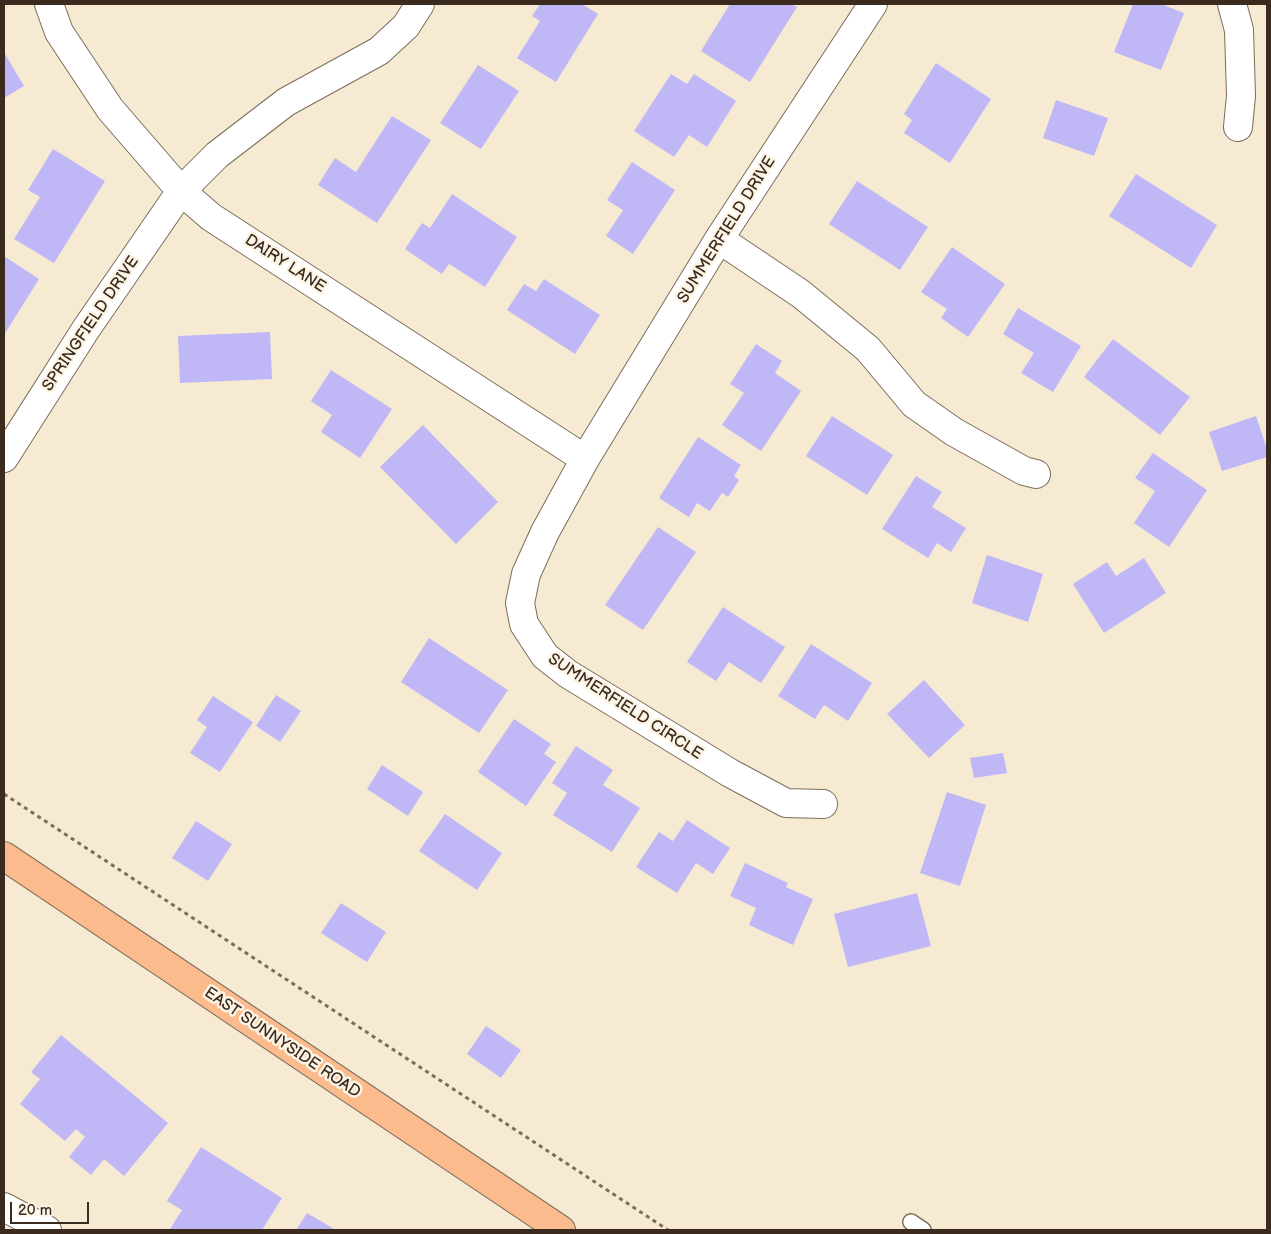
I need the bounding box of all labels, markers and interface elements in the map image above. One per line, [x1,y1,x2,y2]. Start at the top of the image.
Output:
street label: SUMMERFIELD DRIVE [674,153,780,307]
street label: DAIRY LANE [241,231,329,297]
street label: SPRINGFIELD DRIVE [39,253,143,395]
street label: SUMMERFIELD CIRCLE [544,650,706,764]
street label: EAST SUNNYSIDE ROAD [200,984,364,1102]
scale bar [12,1192,91,1224]
text: 20 m [18,1201,52,1220]

